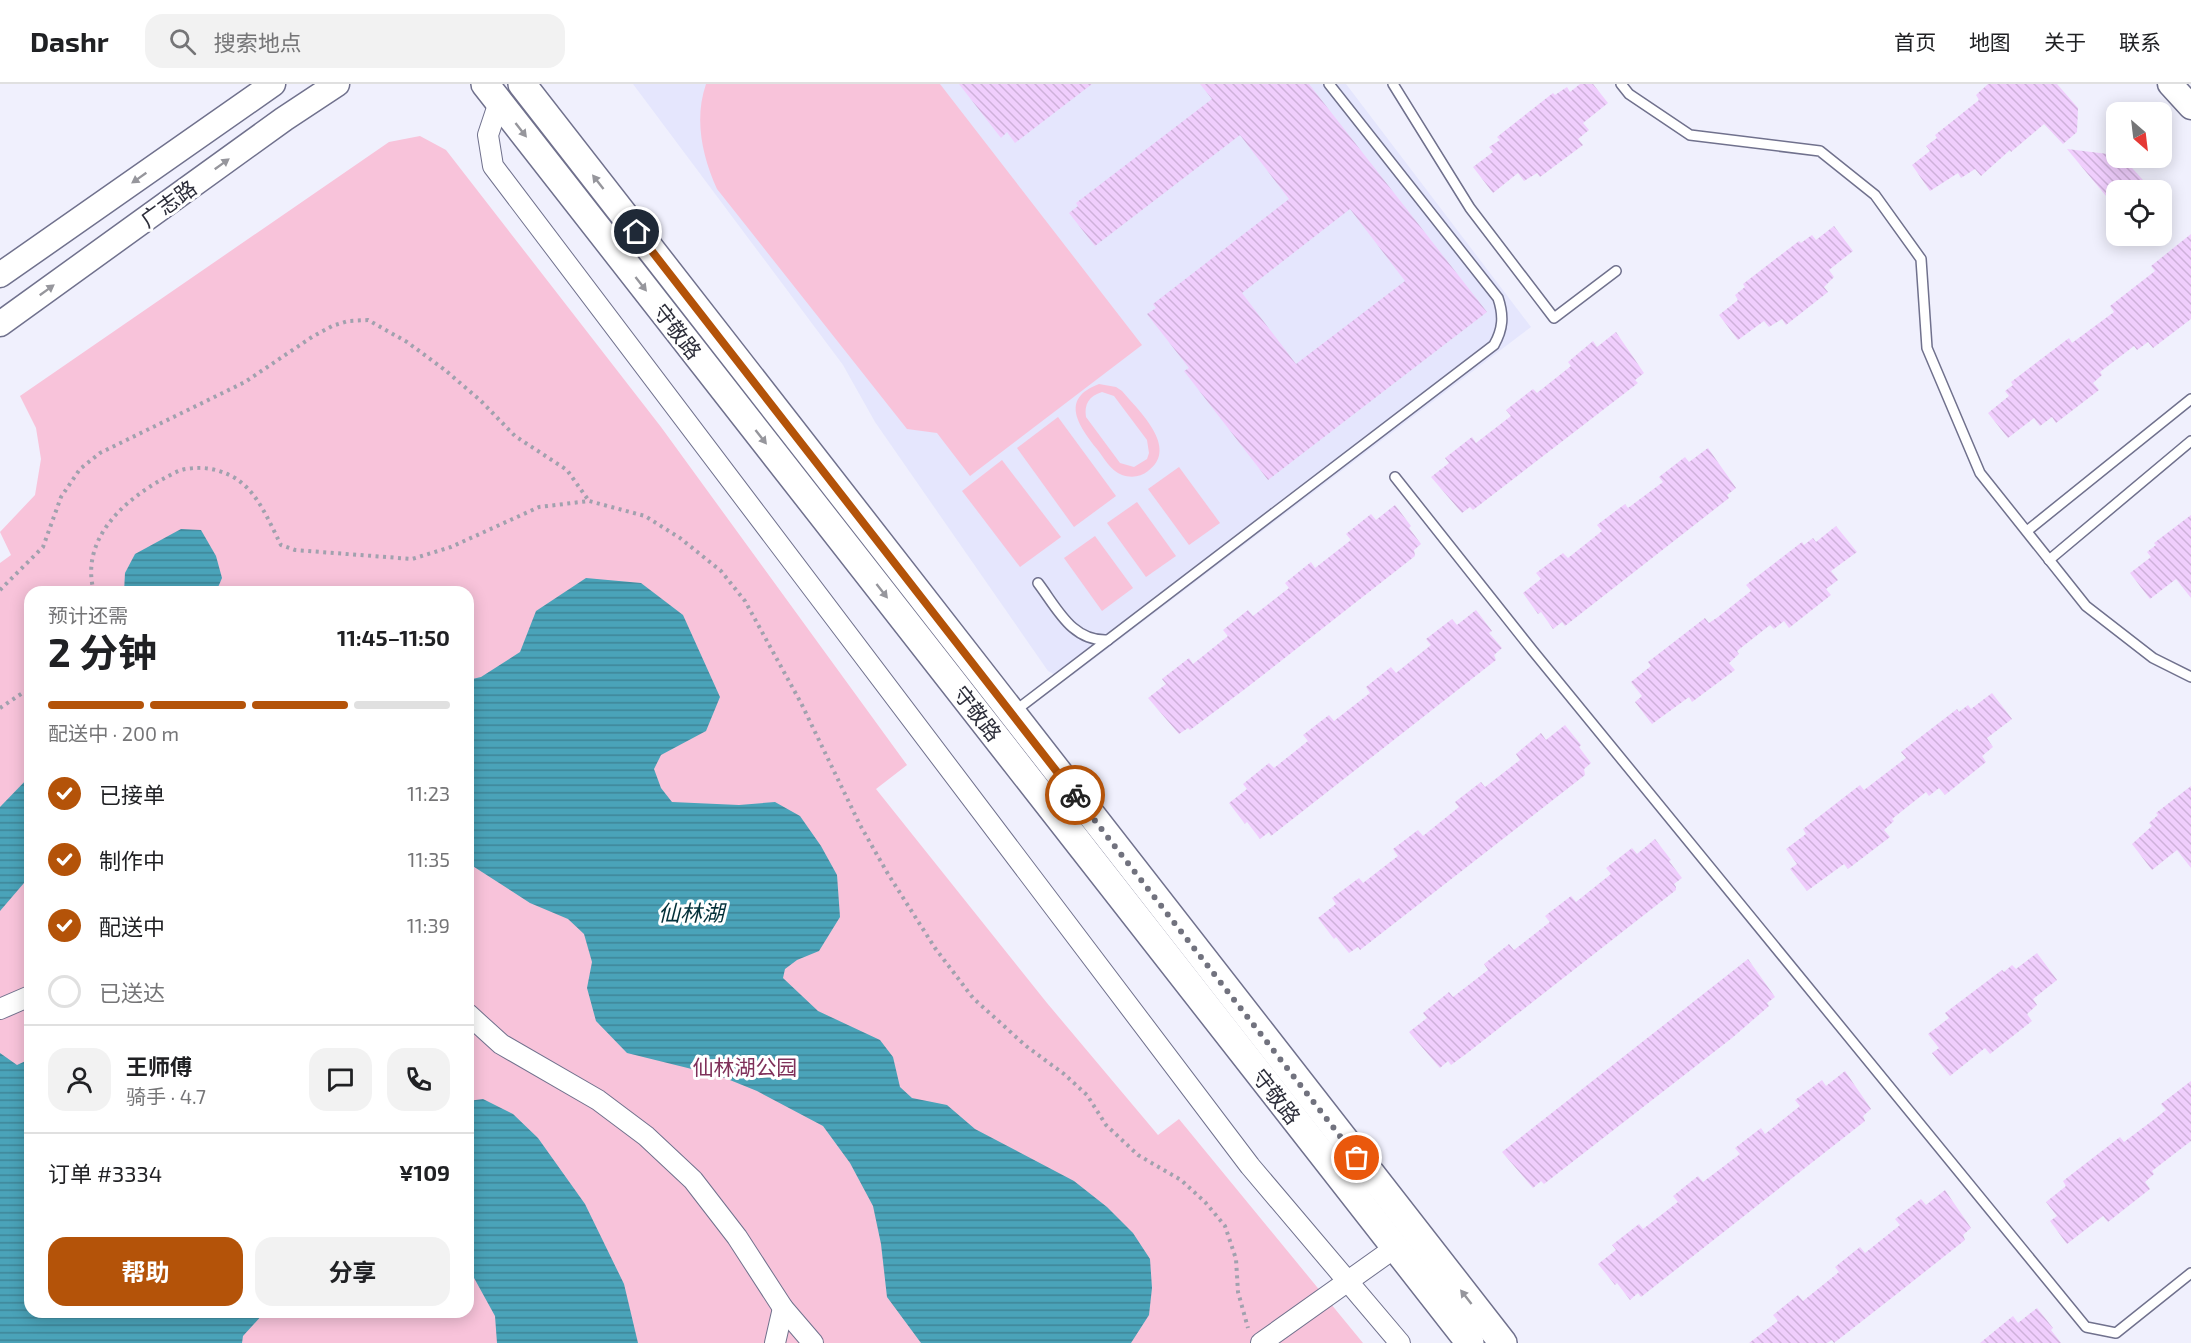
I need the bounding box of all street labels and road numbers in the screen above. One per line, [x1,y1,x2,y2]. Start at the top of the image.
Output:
street label: 广志路 [135,174,201,232]
street label: 守敬路 [649,298,707,364]
street label: 守敬路 [949,680,1007,746]
street label: 守敬路 [1248,1063,1306,1129]

